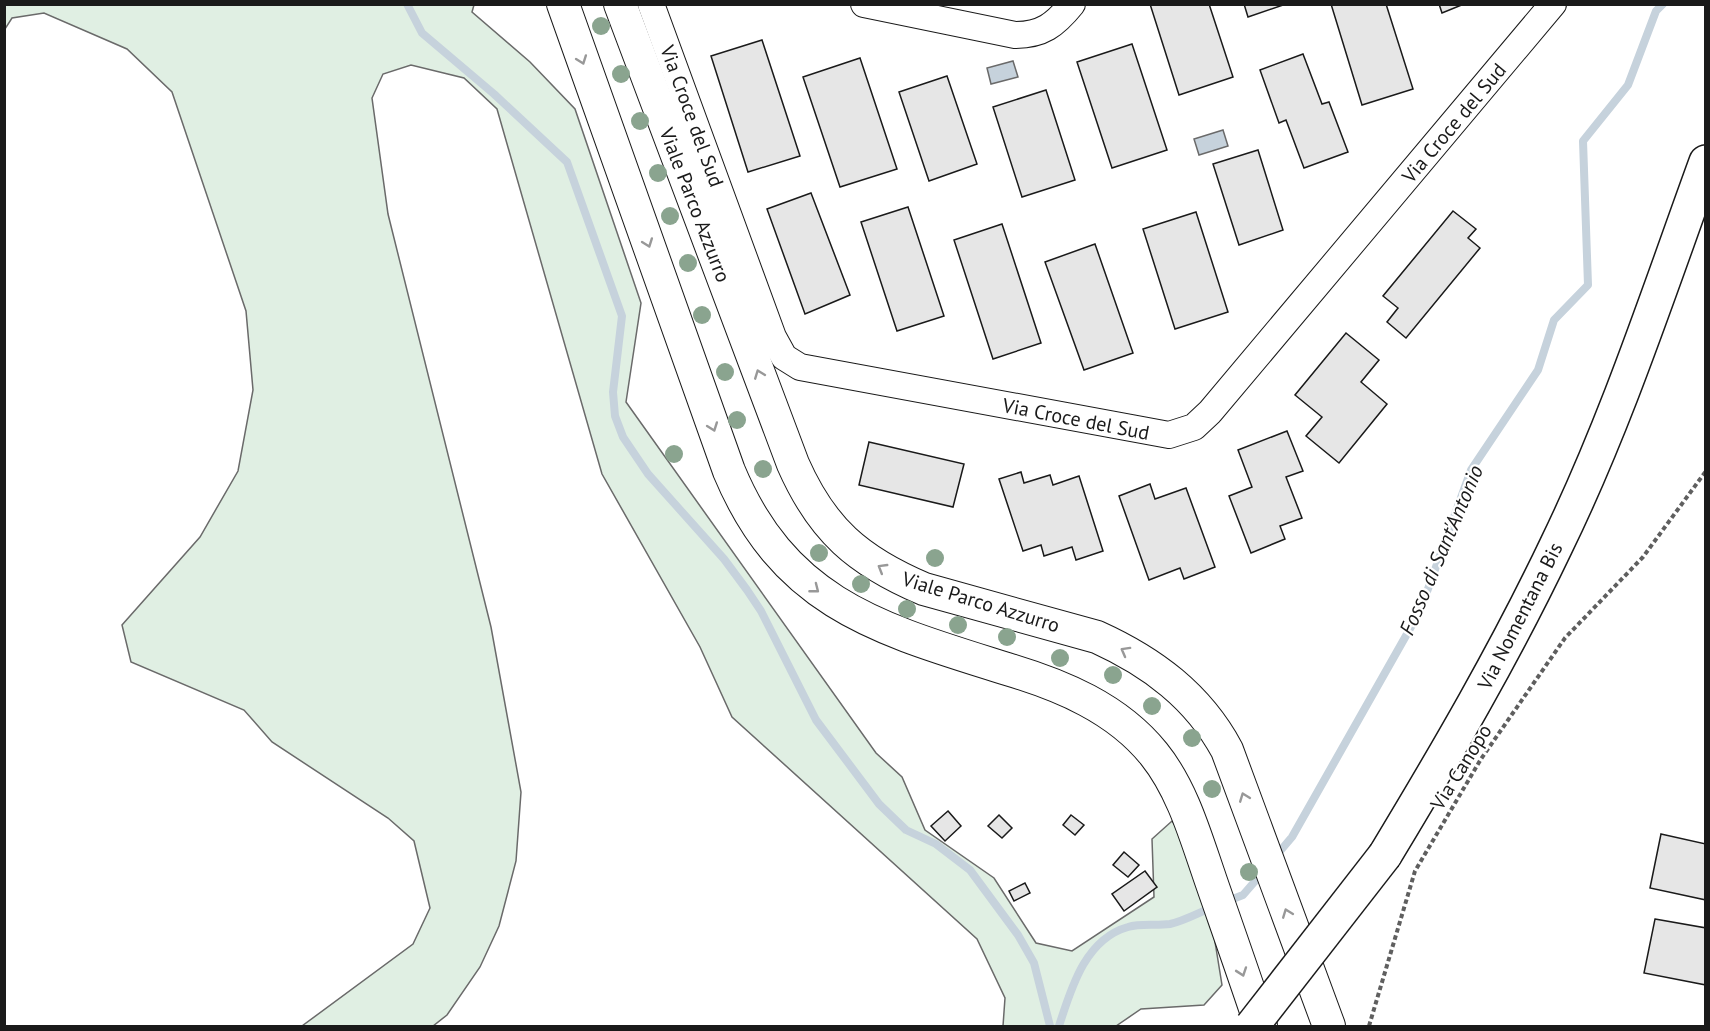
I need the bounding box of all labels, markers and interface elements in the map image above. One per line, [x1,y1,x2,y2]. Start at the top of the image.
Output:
street label: Via Croce del Sud [654,41,730,190]
one-way arrow [575,54,588,64]
street label: Via Croce del Sud [1396,58,1512,189]
street label: Viale Parco Azzurro [653,123,736,286]
one-way arrow [640,237,653,248]
one-way arrow [753,369,766,379]
street label: Via Croce del Sud [999,392,1152,446]
one-way arrow [706,421,719,432]
water label: Fosso di Sant'Antonio [1393,461,1489,639]
street label: Via Nomentana Bis [1471,538,1568,695]
one-way arrow [878,564,888,576]
street label: Viale Parco Azzurro [898,565,1063,638]
one-way arrow [809,582,820,593]
one-way arrow [1121,647,1132,658]
street label: Via Canopo [1424,719,1498,816]
one-way arrow [1239,793,1252,803]
one-way arrow [1281,908,1294,919]
one-way arrow [1235,966,1248,977]

